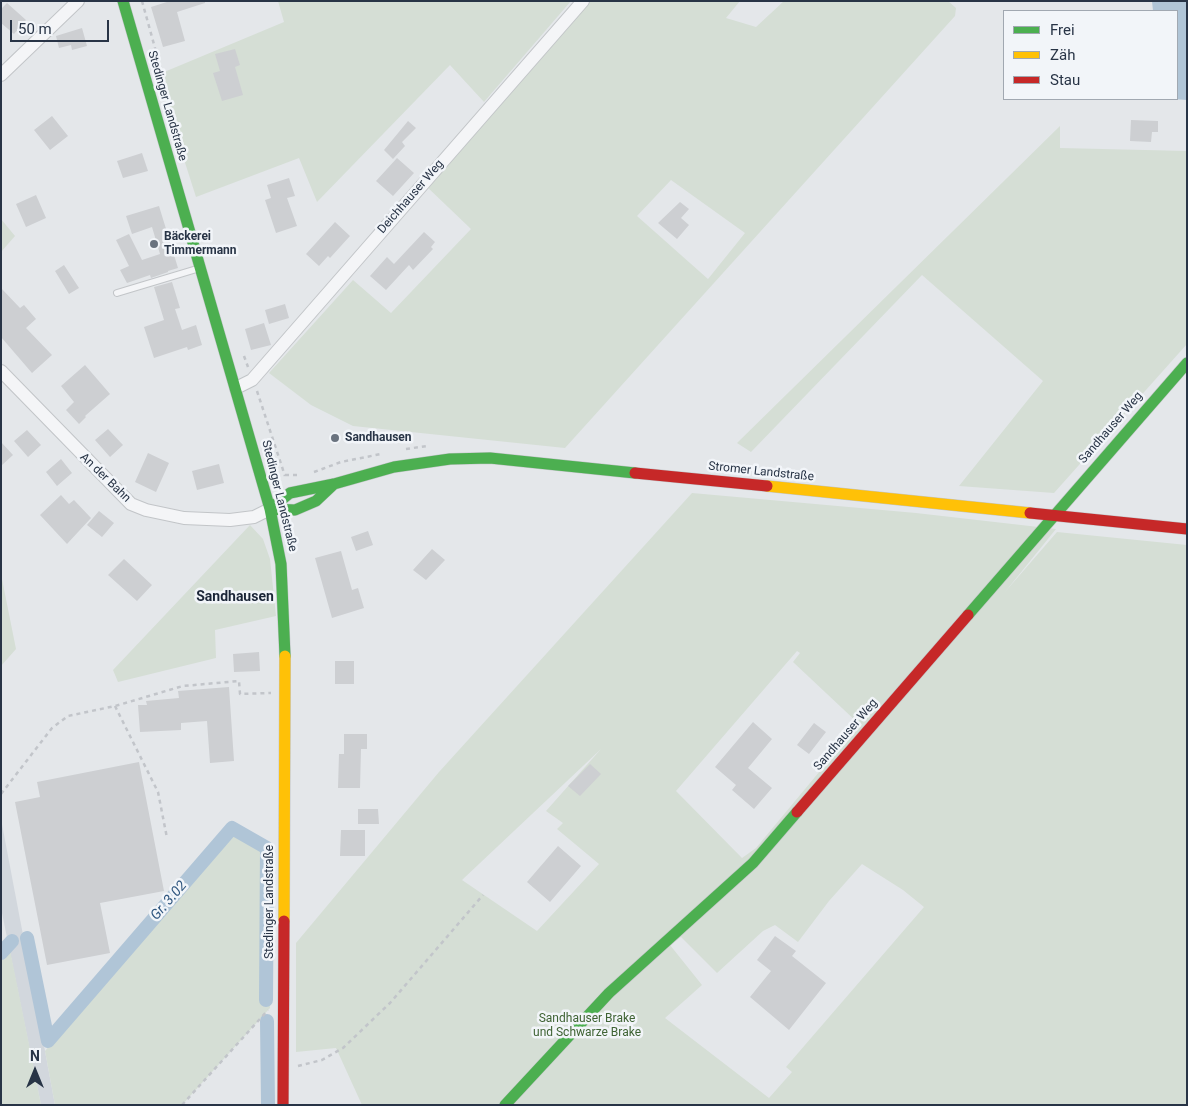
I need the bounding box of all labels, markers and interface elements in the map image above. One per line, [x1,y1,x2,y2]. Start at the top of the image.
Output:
scale bar [12,10,111,42]
legend [1003,10,1178,100]
text: 50 m [18,20,52,38]
text: Frei [1050,21,1075,39]
text: Zäh [1050,46,1075,64]
street label: Stedinger Landstraße [144,49,190,163]
text: Stau [1050,71,1080,89]
street label: Deichhauser Weg [375,157,447,237]
place label: Bäckerei Timmermann [164,230,237,258]
marker: Bäckerei Timmermann [148,238,160,250]
street label: Sandhauser Weg [1076,389,1146,467]
place label: Sandhausen [345,431,412,445]
marker: Sandhausen [329,432,341,444]
street label: Stedinger Landstraße [258,439,300,553]
street label: An der Bahn [77,450,133,506]
street label: Stromer Landstraße [707,459,815,485]
district label: Sandhausen [196,589,274,605]
street label: Sandhauser Weg [811,696,881,774]
street label: Stedinger Landstraße [263,845,277,959]
water label: Gr. 3.02 [147,878,191,924]
park label: Sandhauser Brake und Schwarze Brake [533,1012,641,1040]
north arrow [10,1046,60,1096]
text: N [30,1048,40,1064]

